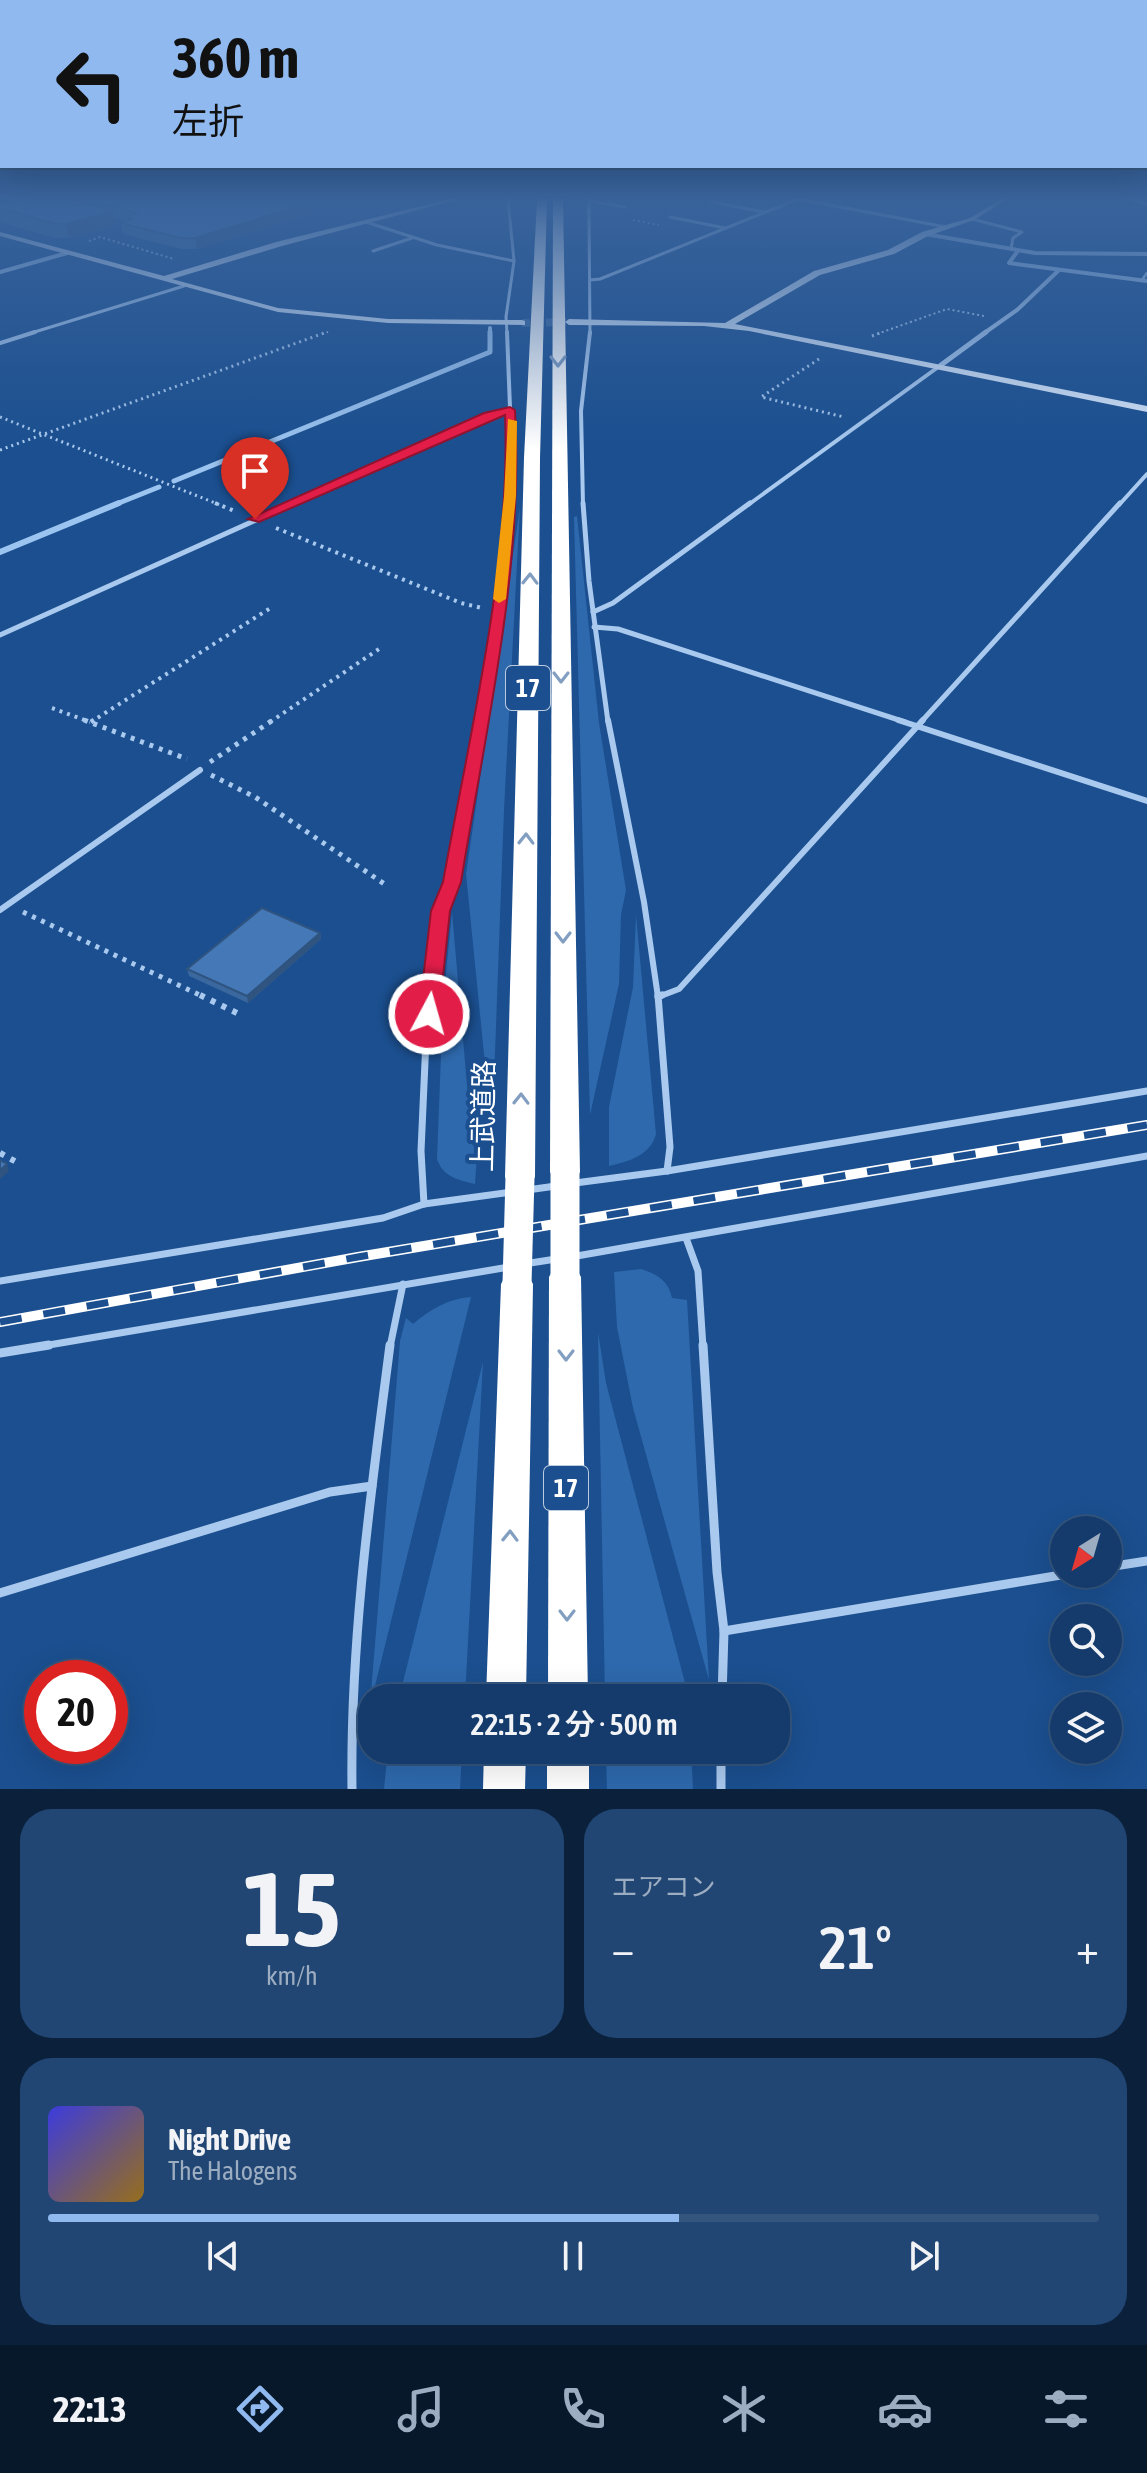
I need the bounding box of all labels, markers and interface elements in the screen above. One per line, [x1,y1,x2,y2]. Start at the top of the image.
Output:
text: 360 m [172,26,299,90]
icon: left [40,32,144,136]
text: 左折 [172,100,244,142]
one-way arrow [549,355,567,368]
pin [221,437,289,519]
icon: arrive [233,449,277,493]
one-way arrow [522,572,539,585]
road number: 17 [506,666,550,710]
one-way arrow [552,671,570,684]
one-way arrow [517,832,534,845]
one-way arrow [554,931,572,944]
position arrow [387,972,471,1056]
street label: 上武道路 [466,1060,500,1172]
one-way arrow [512,1092,530,1105]
one-way arrow [557,1349,575,1362]
road number: 17 [544,1466,588,1510]
north arrow [1050,1516,1122,1588]
map controls [1050,1516,1122,1764]
one-way arrow [502,1529,519,1542]
button: search [1050,1604,1122,1676]
one-way arrow [558,1609,576,1622]
speed limit sign: 20 [24,1660,128,1764]
button: layers [1050,1692,1122,1764]
text: 22:15 · 2 分 · 500 m [470,1707,678,1741]
text: 15 [243,1849,341,1968]
text: エアコン [612,1872,716,1902]
text: 21° [819,1913,892,1982]
text: − [612,1923,634,1973]
text: + [1076,1923,1099,1973]
text: km/h [266,1961,318,1991]
text: Night Drive [168,2122,291,2156]
text: The Halogens [168,2156,297,2186]
icon: previous [201,2234,245,2278]
icon: pause [551,2234,595,2278]
icon: next [902,2234,946,2278]
icon: directions [232,2381,288,2437]
icon: music [393,2381,449,2437]
icon: phone [555,2381,611,2437]
icon: climate [716,2381,772,2437]
icon: car [877,2381,933,2437]
icon: filters [1038,2381,1094,2437]
text: 22:13 [53,2388,127,2430]

